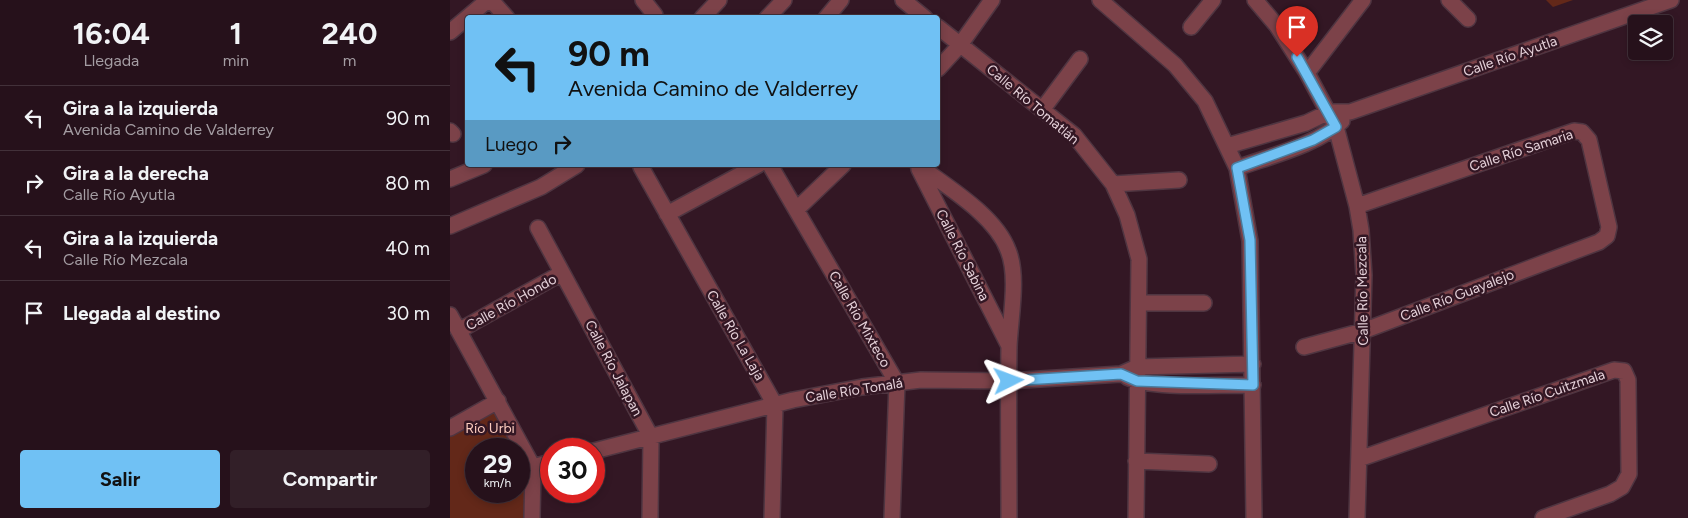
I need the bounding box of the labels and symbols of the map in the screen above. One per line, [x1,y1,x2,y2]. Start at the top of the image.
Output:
pin [1276,6,1318,57]
street label: Calle Río Ayutla [1461,32,1559,80]
street label: Calle Río Tomatlán [983,61,1082,148]
street label: Calle Río Samaria [1467,126,1575,175]
street label: Calle Río Sabina [932,207,993,304]
street label: Calle Río Mezcala [1353,236,1372,346]
street label: Calle Río Guayalejo [1398,266,1516,325]
street label: Calle Río Mixteco [825,268,894,370]
street label: Calle Río Hondo [463,271,559,334]
street label: Calle Río La Laja [703,287,768,383]
street label: Calle Río Jalapan [581,317,646,419]
position arrow [982,354,1034,406]
street label: Calle Río Cuitzmala [1487,366,1607,421]
street label: Calle Río Tonalá [804,374,904,407]
park label: Río Urbi [465,420,515,437]
speed limit sign: 30 [540,438,605,503]

